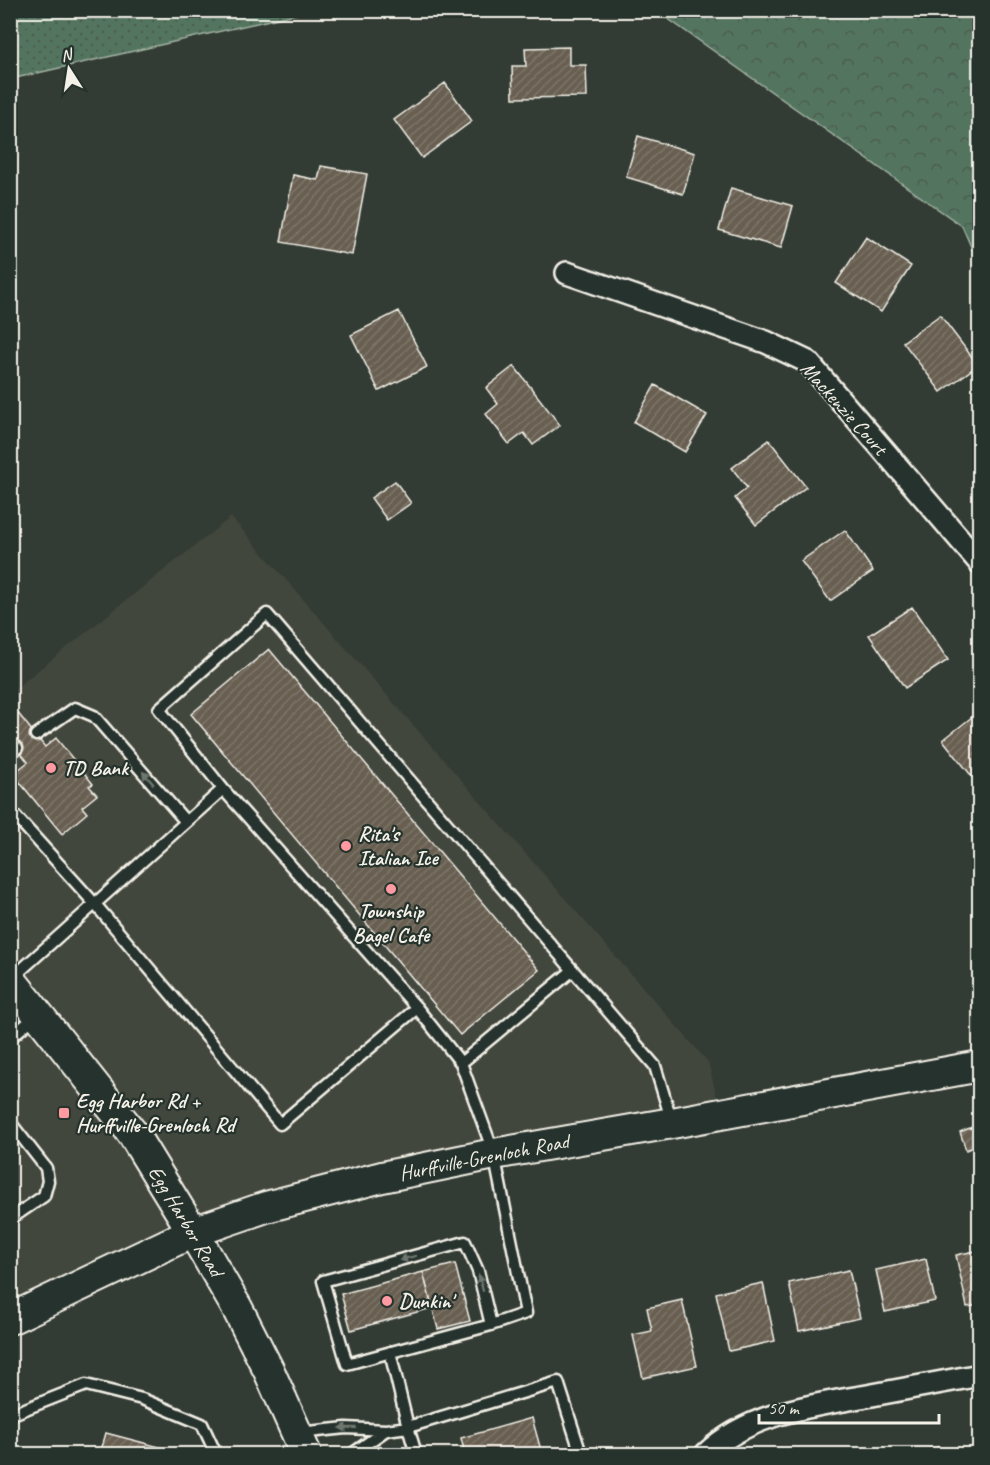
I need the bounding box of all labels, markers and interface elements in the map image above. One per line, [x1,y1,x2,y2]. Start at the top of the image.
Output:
north arrow [39,39,99,99]
text: N [59,44,76,66]
street label: Mackenzie Court [795,356,894,462]
place label: TD Bank [63,755,130,781]
marker: TD Bank [44,761,58,775]
one-way arrow [142,771,155,786]
place label: Rita's Italian Ice [358,821,440,871]
marker: Rita's Italian Ice [339,839,353,853]
marker: Township Bagel Cafe [384,882,398,896]
place label: Township Bagel Cafe [353,898,431,948]
place label: Egg Harbor Rd + Hurffville-Grenloch Rd [76,1088,238,1138]
marker: Egg Harbor Rd + Hurffville-Grenloch Rd [57,1106,71,1120]
street label: Hurffville-Grenloch Road [397,1127,574,1186]
street label: Egg Harbor Road [143,1161,231,1284]
one-way arrow [399,1253,418,1263]
one-way arrow [475,1273,485,1292]
place label: Dunkin' [399,1288,457,1314]
marker: Dunkin' [380,1294,394,1308]
scale bar [759,1387,939,1425]
text: 50 m [768,1397,801,1419]
one-way arrow [339,1424,358,1433]

